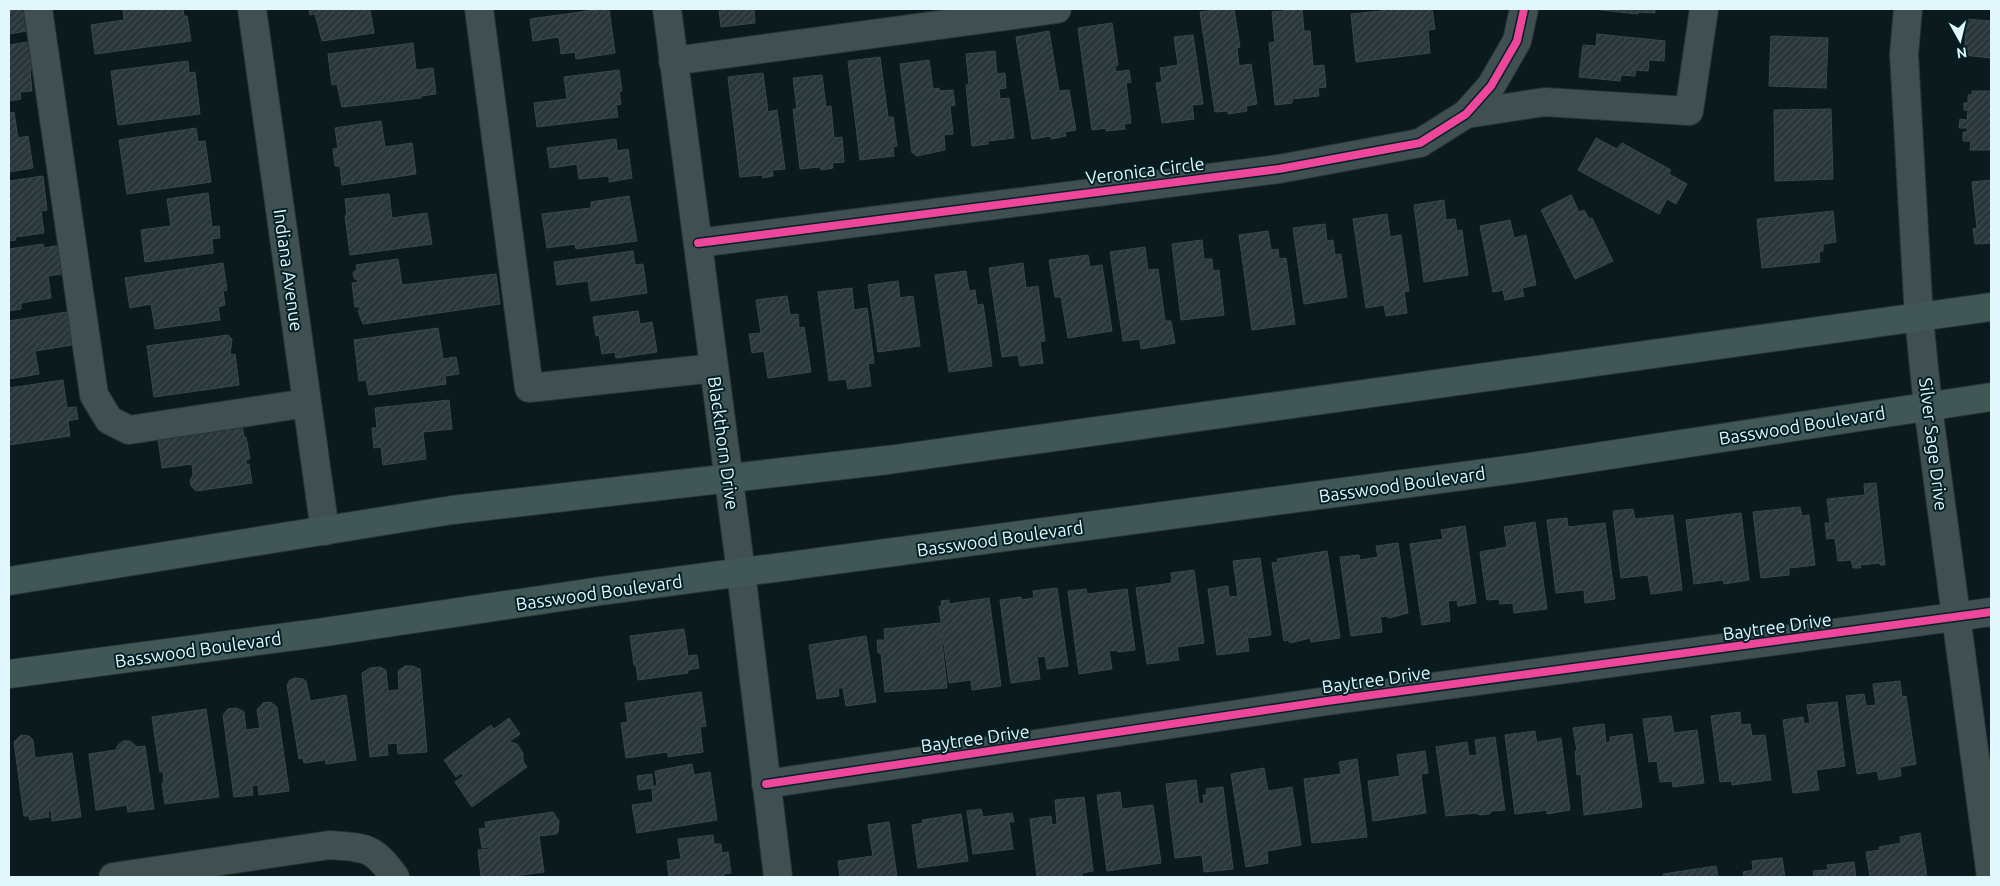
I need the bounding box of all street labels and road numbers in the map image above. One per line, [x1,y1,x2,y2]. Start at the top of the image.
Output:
street label: Veronica Circle [1084,153,1206,187]
street label: Indiana Avenue [271,208,307,332]
street label: Blackthorn Drive [705,375,743,511]
street label: Silver Sage Drive [1916,376,1952,512]
street label: Basswood Boulevard [1717,402,1887,448]
street label: Basswood Boulevard [1317,462,1487,506]
street label: Basswood Boulevard [915,516,1085,560]
street label: Basswood Boulevard [514,570,684,614]
street label: Baytree Drive [1721,608,1833,644]
street label: Basswood Boulevard [113,627,283,671]
street label: Baytree Drive [1320,661,1432,697]
street label: Baytree Drive [919,720,1031,756]

